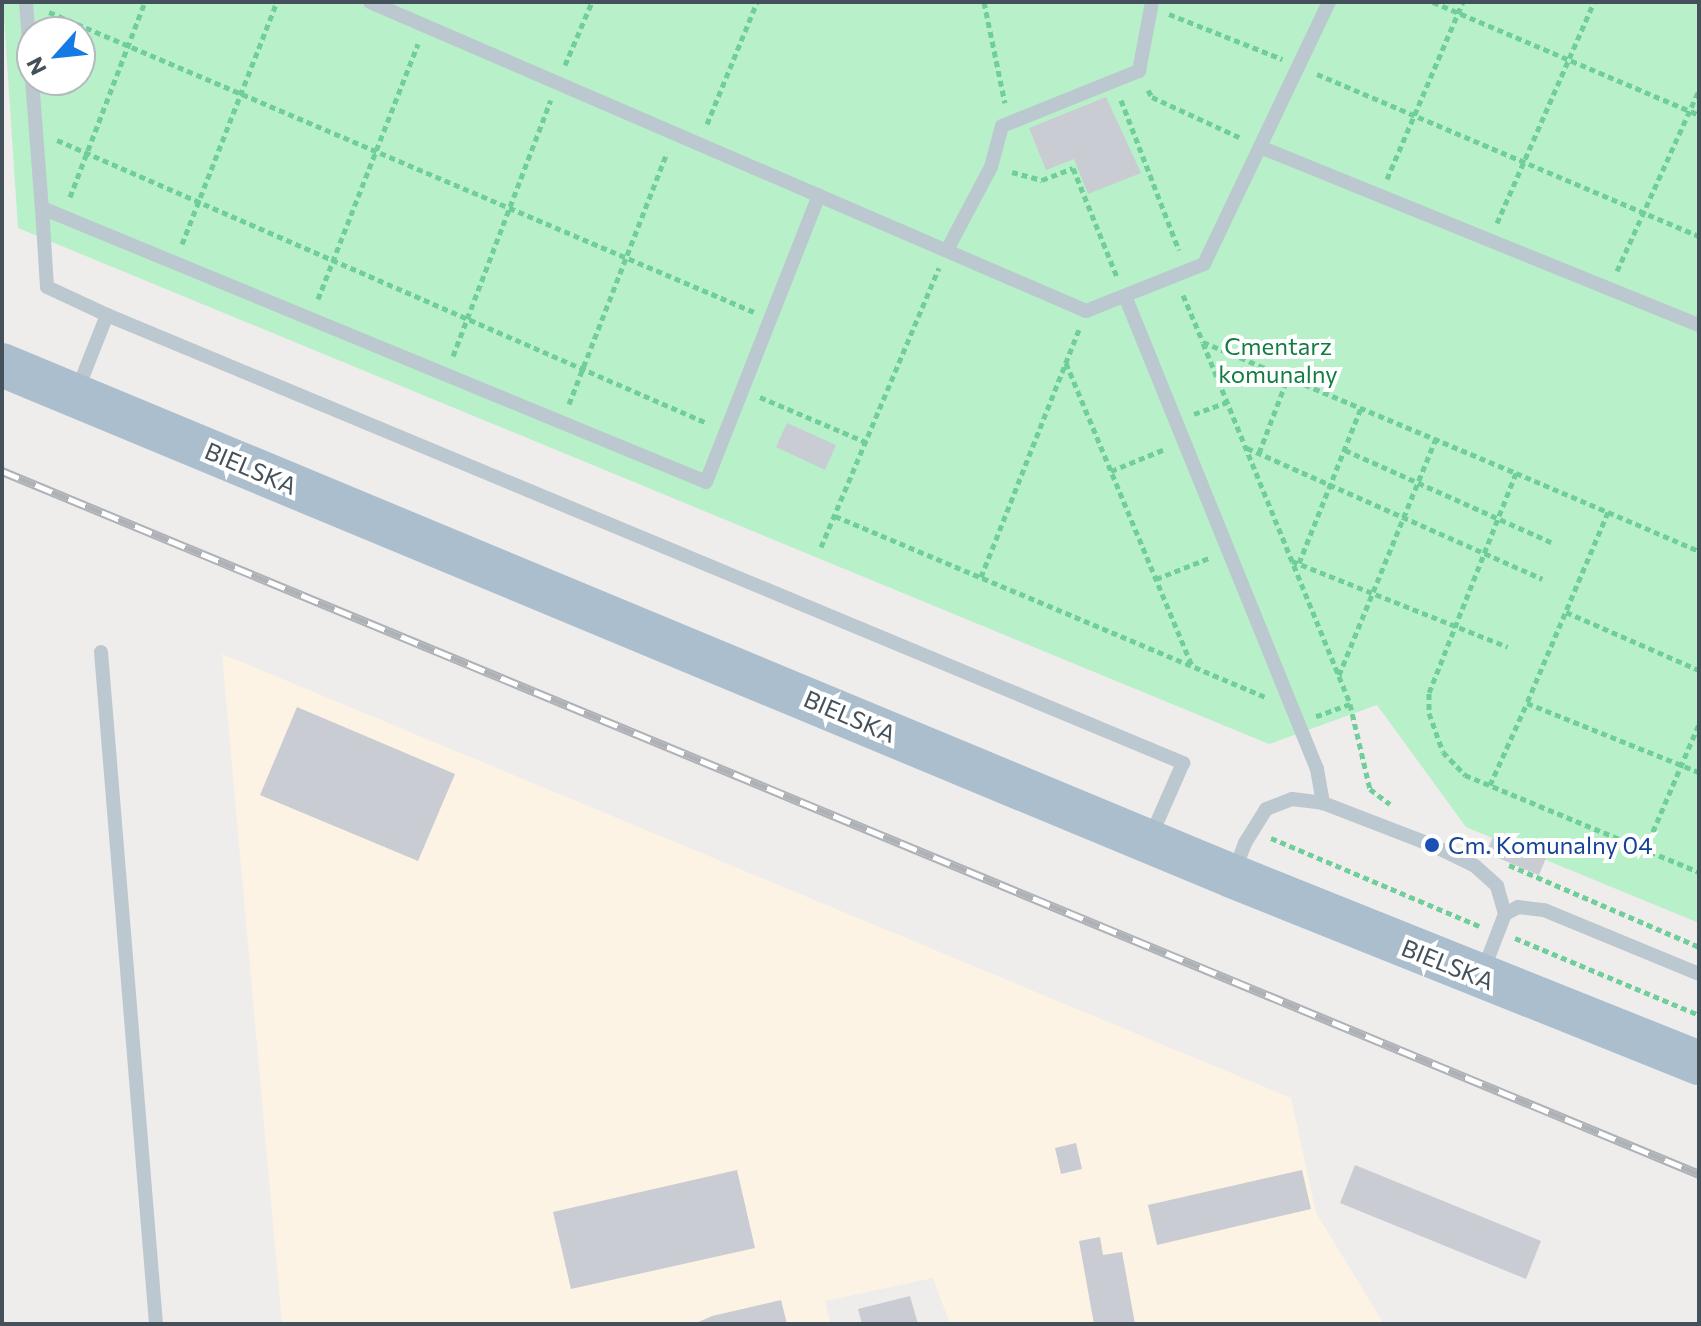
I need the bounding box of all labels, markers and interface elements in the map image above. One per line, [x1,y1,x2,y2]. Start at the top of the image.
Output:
north arrow [16,16,96,96]
text: N [20,53,52,80]
park label: Cmentarz komunalny [1218,332,1338,388]
street label: BIELSKA [201,436,301,500]
street label: BIELSKA [800,684,900,748]
place label: Cm. Komunalny 04 [1448,831,1653,859]
marker: Cm. Komunalny 04 [1423,836,1441,854]
street label: BIELSKA [1398,932,1498,996]

